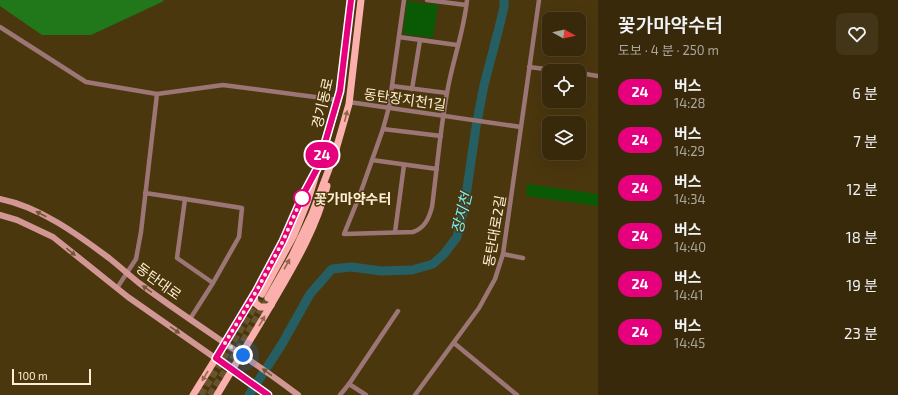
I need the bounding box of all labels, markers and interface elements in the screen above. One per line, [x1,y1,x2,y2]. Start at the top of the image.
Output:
north arrow [542,12,586,56]
map controls [542,12,586,160]
text: 꽃가마약수터 [618,13,723,36]
button: heart [836,13,878,55]
text: 도보 · 4 분 · 250 m [618,42,719,58]
button: locate [542,64,586,108]
street label: 경기동로 [308,76,336,130]
text: 버스 [674,76,702,94]
text: 24 [631,83,649,100]
text: 6 분 [852,84,878,102]
street label: 동탄장지천1길 [363,85,447,113]
text: 14:28 [674,95,705,111]
one-way arrow [343,109,349,121]
button: layers [542,116,586,160]
text: 버스 [674,124,702,142]
text: 24 [631,131,649,148]
text: 7 분 [853,132,878,150]
line badge: 24 [304,142,340,168]
text: 14:29 [674,143,705,159]
text: 24 [313,146,331,163]
text: 버스 [674,172,702,190]
text: 24 [631,179,649,196]
text: 12 분 [846,180,878,198]
marker: 꽃가마약수터 [293,189,311,207]
water label: 장지천 [447,189,475,235]
place label: 꽃가마약수터 [314,190,391,207]
text: 14:34 [674,191,705,207]
street label: 동탄대로2길 [479,194,509,268]
one-way arrow [35,211,47,218]
text: 버스 [674,220,702,238]
text: 24 [631,227,649,244]
text: 18 분 [846,228,878,246]
text: 14:40 [674,239,706,255]
one-way arrow [66,247,77,256]
one-way arrow [284,258,291,270]
street label: 동탄대로 [133,259,185,303]
text: 버스 [674,268,702,286]
text: 24 [631,275,649,292]
text: 19 분 [846,276,878,294]
one-way arrow [142,285,152,293]
text: 14:41 [674,287,703,303]
one-way arrow [259,315,266,327]
text: 버스 [674,316,702,334]
text: 24 [631,323,649,340]
text: 23 분 [844,324,878,342]
one-way arrow [170,326,180,334]
text: 14:45 [674,335,705,351]
your location [233,345,253,365]
scale bar [12,367,91,386]
one-way arrow [261,367,272,376]
text: 100 m [18,369,48,382]
one-way arrow [201,371,208,382]

